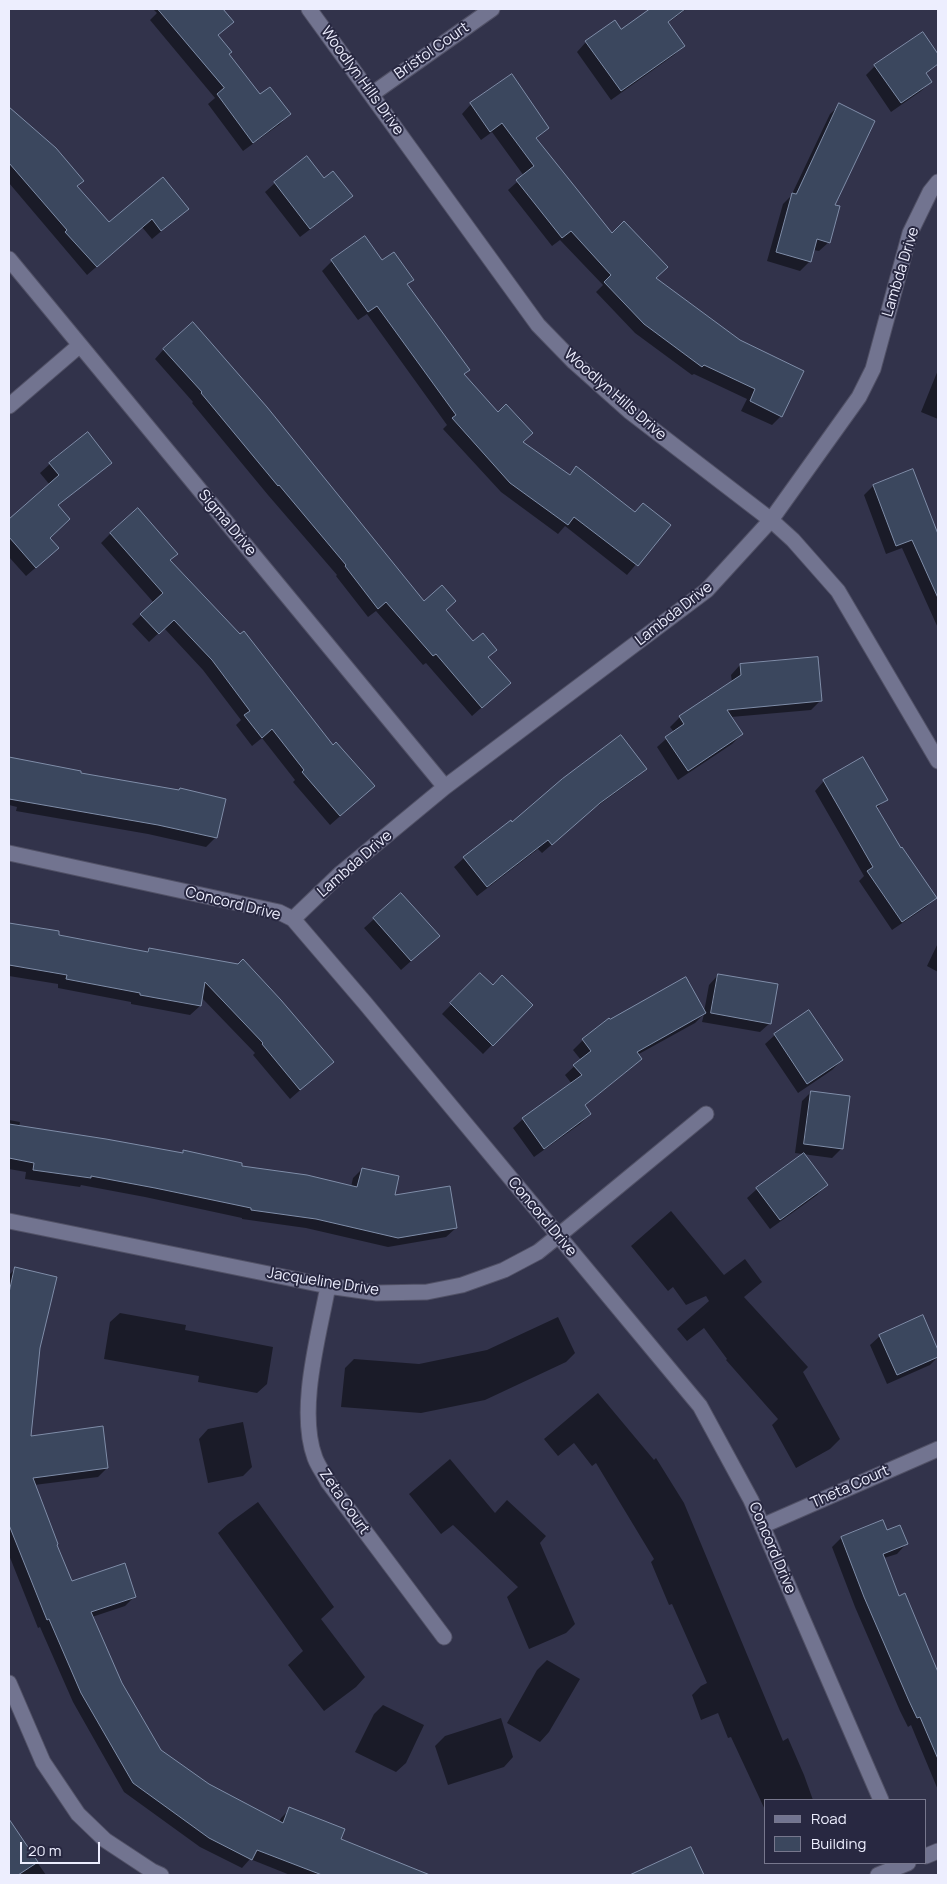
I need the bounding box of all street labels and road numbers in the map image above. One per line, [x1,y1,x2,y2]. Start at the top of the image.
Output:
street label: Bristol Court [391,19,473,83]
street label: Woodlyn Hills Drive [317,23,407,139]
street label: Lambda Drive [879,225,923,319]
street label: Woodlyn Hills Drive [560,346,670,444]
street label: Sigma Drive [194,486,260,560]
street label: Lambda Drive [632,578,716,650]
street label: Lambda Drive [314,827,396,901]
street label: Concord Drive [183,883,283,925]
street label: Concord Drive [504,1174,580,1260]
street label: Jacqueline Drive [266,1264,380,1300]
street label: Theta Court [808,1462,892,1512]
street label: Zeta Court [315,1466,373,1538]
street label: Concord Drive [745,1500,799,1596]

